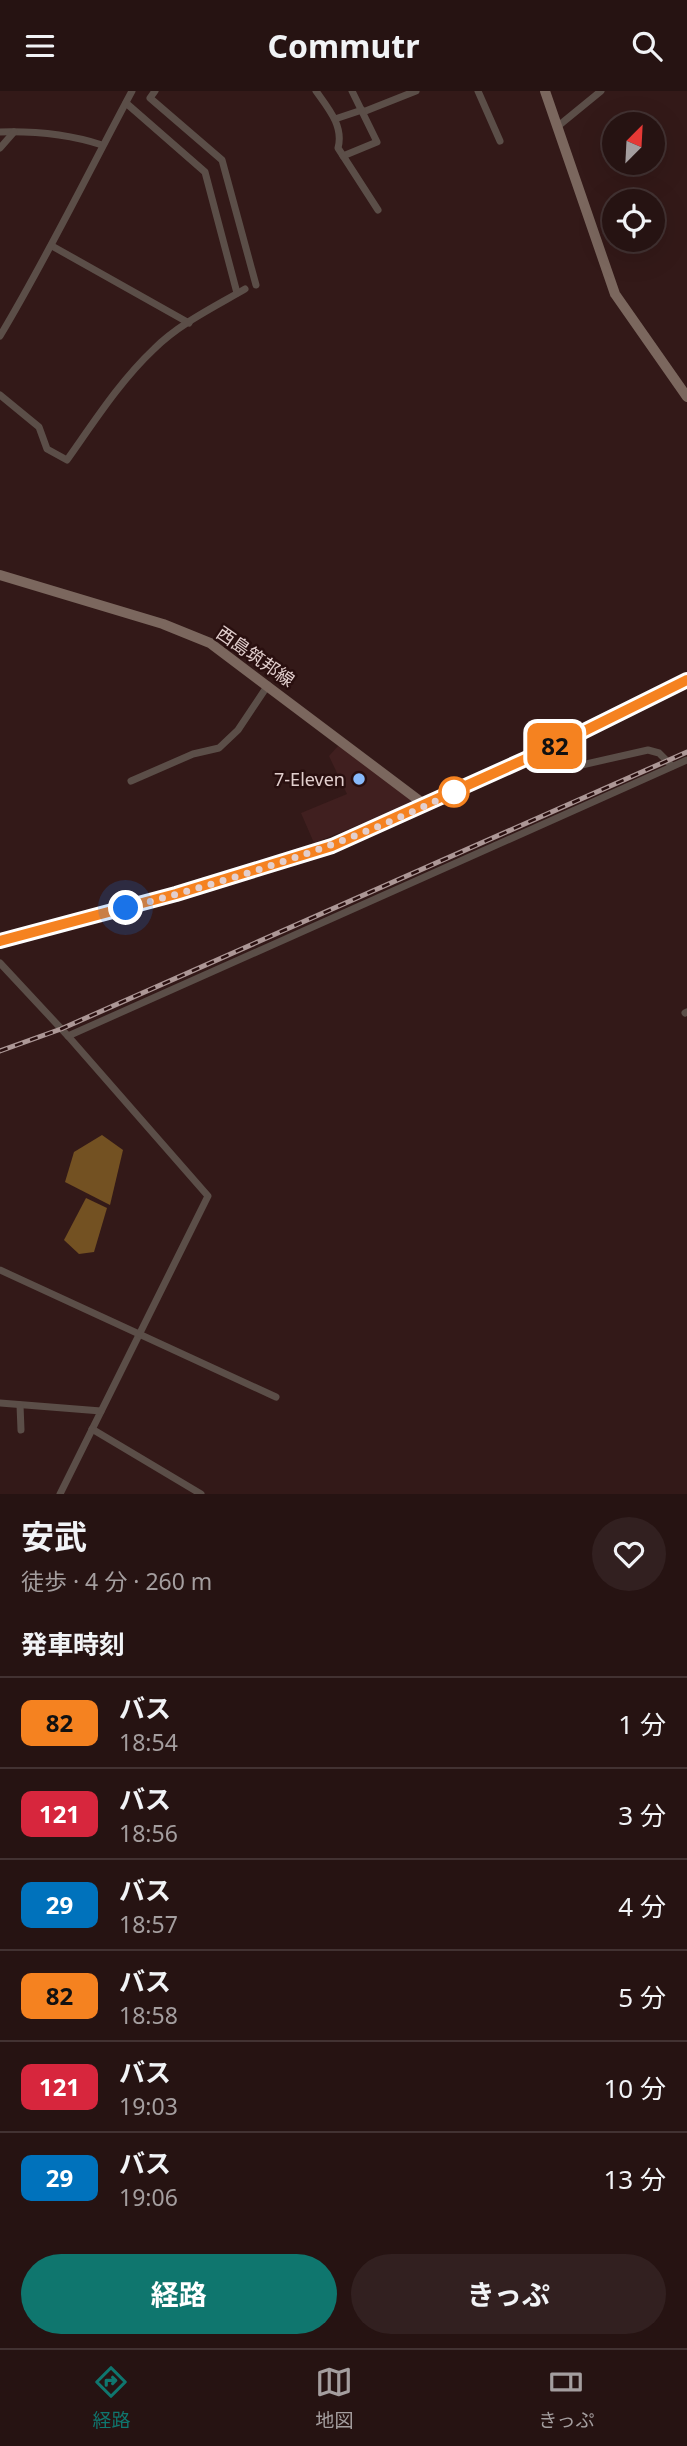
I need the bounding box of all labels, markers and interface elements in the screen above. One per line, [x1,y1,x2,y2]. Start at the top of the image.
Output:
text: Commutr [268,24,419,67]
icon: menu [21,27,59,65]
icon: search [628,27,666,65]
north arrow [602,112,665,175]
map controls [602,112,665,252]
button: locate [602,189,665,252]
street label: 西島筑邦線 [212,620,300,692]
line badge: 82 [524,723,586,769]
text: 82 [541,729,569,762]
place label: 7-Eleven [274,767,345,791]
marker: 7-Eleven [351,771,367,787]
unlabelled marker [439,777,469,807]
your location [108,890,143,925]
text: 安武 [21,1514,87,1559]
button: heart [592,1517,666,1591]
text: 徒歩 · 4 分 · 260 m [21,1565,212,1597]
text: 発車時刻 [21,1626,125,1662]
text: バス [119,1690,171,1726]
text: 82 [46,1706,73,1739]
text: 1 分 [618,1706,666,1742]
text: 18:54 [119,1726,178,1758]
text: バス [119,1781,171,1817]
text: 121 [39,1797,80,1830]
text: 3 分 [618,1797,666,1833]
text: 18:56 [119,1817,178,1849]
text: バス [119,1872,171,1908]
text: 29 [46,1888,73,1921]
text: 4 分 [618,1888,666,1924]
text: 18:57 [119,1908,178,1940]
text: バス [119,1963,171,1999]
text: 82 [46,1979,73,2012]
text: 5 分 [618,1979,666,2015]
text: 18:58 [119,1999,178,2031]
text: バス [119,2054,171,2090]
text: 121 [39,2070,80,2103]
text: 10 分 [603,2070,666,2106]
text: 19:03 [119,2090,178,2122]
text: バス [119,2145,171,2181]
text: 29 [46,2161,73,2194]
text: 13 分 [603,2161,666,2197]
text: 19:06 [119,2181,178,2213]
button: 経路 [21,2254,337,2334]
button: きっぷ [351,2254,666,2334]
tab: 経路 [92,2363,130,2433]
tab: 地図 [315,2363,353,2433]
tab: きっぷ [538,2363,595,2433]

